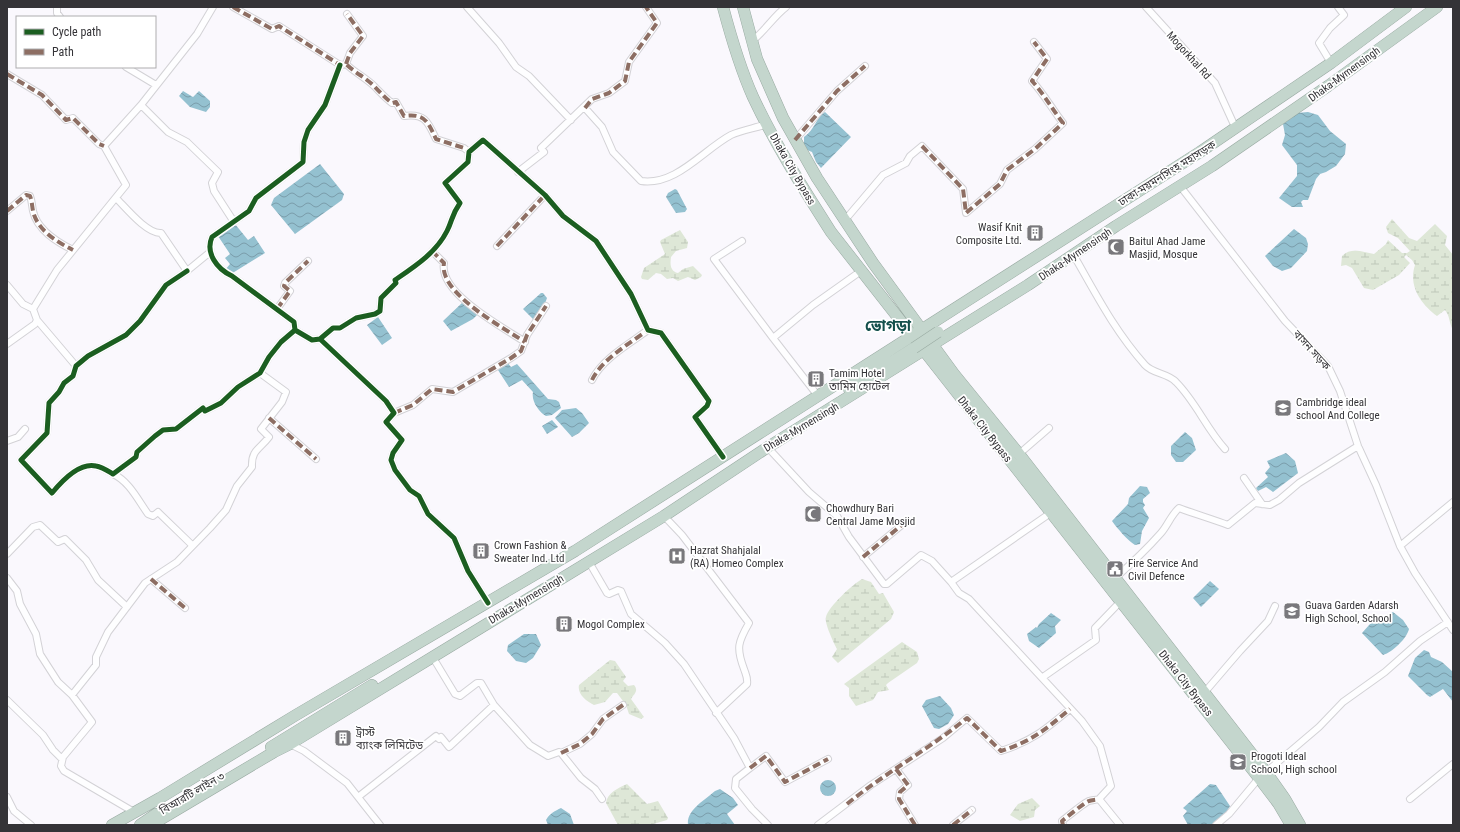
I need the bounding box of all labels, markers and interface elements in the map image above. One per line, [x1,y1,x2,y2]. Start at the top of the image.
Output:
legend [16,16,156,68]
text: Cycle path [52,25,102,39]
street label: Mogorkhal Rd [1164,29,1214,82]
street label: Dhaka-Mymensingh [1306,44,1383,105]
text: Path [52,45,74,59]
street label: Dhaka City Bypass [767,131,818,207]
street label: ঢাকা-ময়মনসিংহ মহাসড়ক [1115,138,1219,209]
place label: Wasif Knit Composite Ltd. [956,221,1022,247]
building icon: Wasif Knit Composite Ltd. [1025,223,1045,243]
street label: Dhaka-Mymensingh [1036,225,1114,284]
place label: Baitul Ahad Jame Masjid, Mosque [1129,235,1205,261]
mosque icon: Baitul Ahad Jame Masjid, Mosque [1106,237,1126,257]
district label: ভোগড়া [865,317,912,335]
street label: বাসন সড়ক [1290,327,1333,373]
place label: Tamim Hotel তামিম হোটেল [828,367,890,393]
building icon: Tamim Hotel তামিম হোটেল [806,369,826,389]
street label: Dhaka City Bypass [955,394,1014,465]
place label: Cambridge ideal school And College [1296,396,1380,422]
school or university icon: Cambridge ideal school And College [1273,398,1293,418]
street label: Dhaka-Mymensingh [761,400,841,455]
place label: Chowdhury Bari Central Jame Mosjid [826,502,915,528]
mosque icon: Chowdhury Bari Central Jame Mosjid [803,504,823,524]
place label: Crown Fashion & Sweater Ind. Ltd [494,539,567,565]
building icon: Crown Fashion & Sweater Ind. Ltd [471,541,491,561]
place label: Hazrat Shahjalal (RA) Homeo Complex [690,544,784,570]
hospital icon: Hazrat Shahjalal (RA) Homeo Complex [667,546,687,566]
place label: Fire Service And Civil Defence [1128,557,1198,583]
public building icon: Fire Service And Civil Defence [1105,559,1125,579]
street label: Dhaka-Mymensingh [486,572,566,627]
place label: Guava Garden Adarsh High School, School [1305,599,1399,625]
school or university icon: Guava Garden Adarsh High School, School [1282,601,1302,621]
building icon: Mogol Complex [554,614,574,634]
place label: Mogol Complex [577,618,645,631]
street label: Dhaka City Bypass [1156,648,1215,719]
place label: ট্রাস্ট ব্যাংক লিমিটেড [355,726,423,752]
building icon: ট্রাস্ট ব্যাংক লিমিটেড [333,728,353,748]
place label: Progoti Ideal School, High school [1251,750,1337,776]
school or university icon: Progoti Ideal School, High school [1228,752,1248,772]
street label: বিআরটি লাইন ৩ [157,769,227,818]

